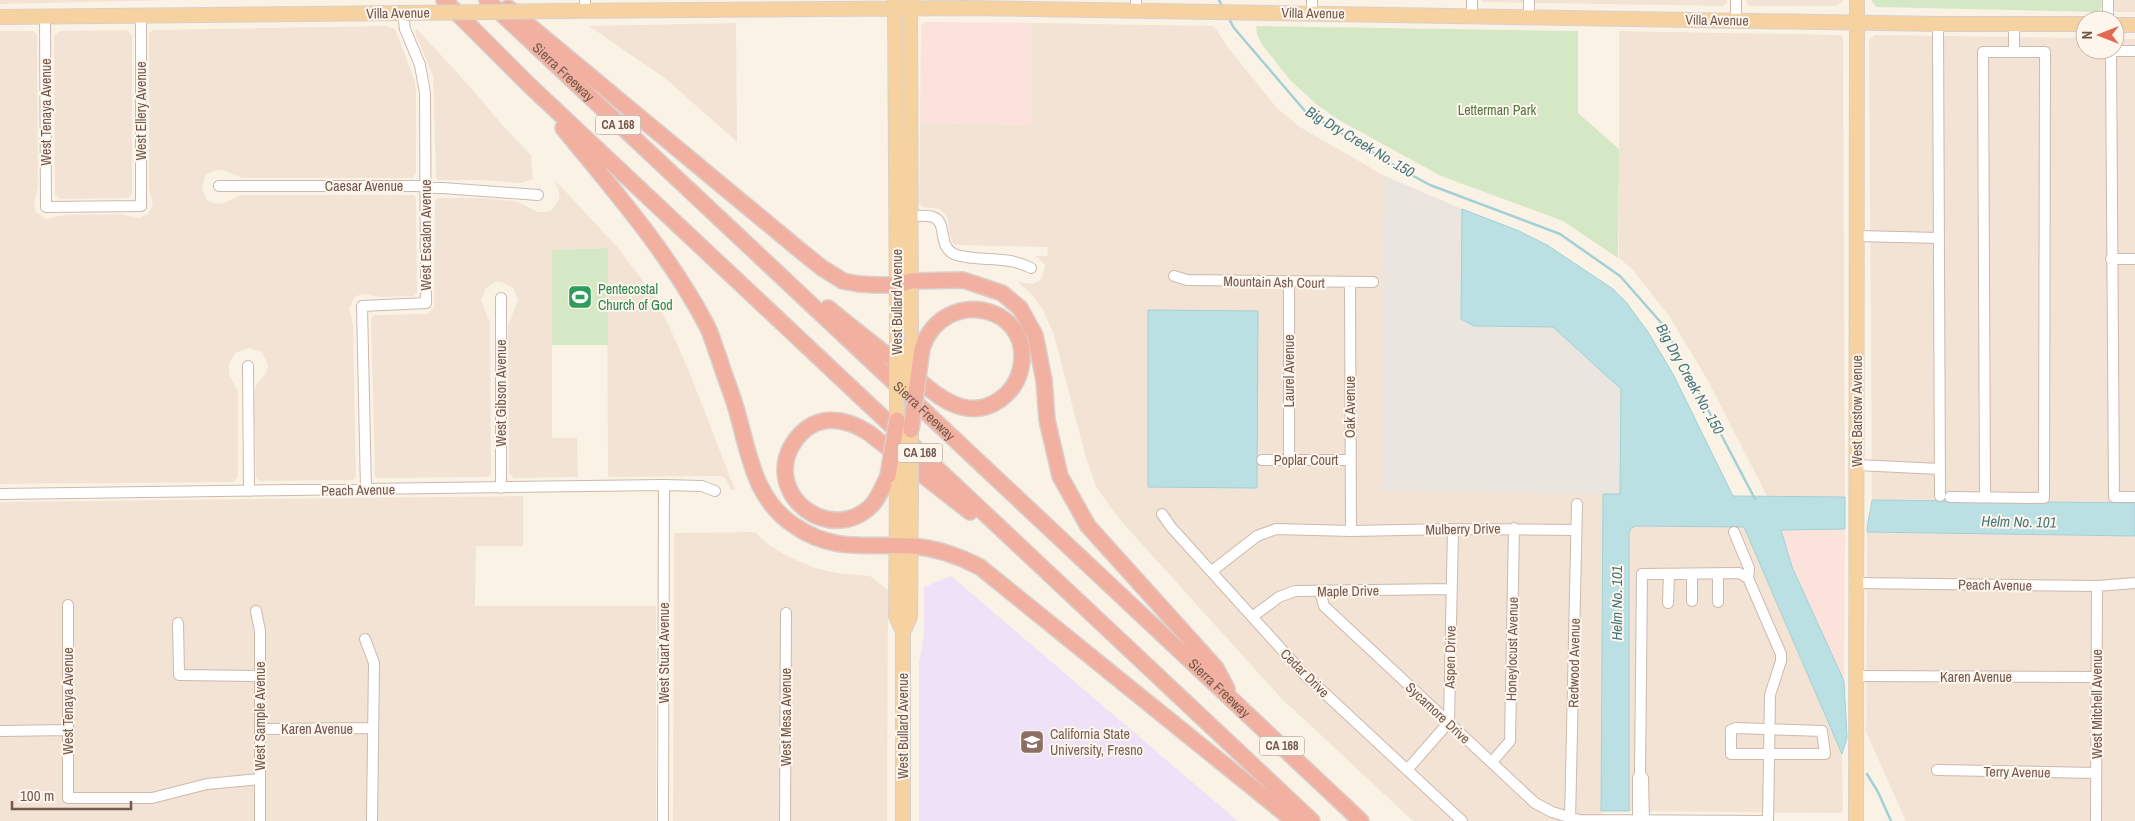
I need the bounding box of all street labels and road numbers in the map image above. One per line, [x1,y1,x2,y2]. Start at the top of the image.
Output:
street label: Villa Avenue [366,3,430,23]
street label: Villa Avenue [1281,3,1345,23]
street label: Villa Avenue [1685,10,1749,30]
street label: Sierra Freeway [529,38,599,106]
street label: West Tenaya Avenue [37,58,55,166]
street label: West Ellery Avenue [132,61,150,161]
road number: CA 168 [596,116,640,134]
street label: Caesar Avenue [325,177,403,195]
street label: West Escalon Avenue [417,179,435,291]
street label: West Bullard Avenue [888,249,906,355]
street label: Mountain Ash Court [1223,272,1325,292]
street label: Laurel Avenue [1280,334,1298,408]
street label: West Gibson Avenue [492,339,510,447]
street label: West Barstow Avenue [1848,355,1866,467]
street label: Oak Avenue [1341,376,1359,438]
street label: Sierra Freeway [890,377,959,444]
road number: CA 168 [898,443,942,462]
street label: Poplar Court [1274,451,1338,469]
street label: Peach Avenue [321,480,395,500]
street label: Mulberry Drive [1425,519,1501,539]
street label: Peach Avenue [1958,575,2032,595]
street label: Maple Drive [1317,581,1379,601]
street label: Honeylocust Avenue [1502,597,1522,701]
street label: West Stuart Avenue [655,602,673,704]
street label: Redwood Avenue [1564,618,1584,708]
street label: Aspen Drive [1440,625,1460,690]
street label: Cedar Drive [1277,645,1333,701]
street label: West Tenaya Avenue [59,647,77,755]
street label: West Mitchell Avenue [2088,649,2106,759]
street label: Sierra Freeway [1185,655,1254,722]
street label: West Sample Avenue [251,661,269,771]
street label: West Mesa Avenue [777,668,795,766]
street label: Karen Avenue [1940,668,2012,686]
street label: West Bullard Avenue [894,673,912,779]
street label: Sycamore Drive [1402,678,1474,748]
street label: Karen Avenue [281,720,353,738]
road number: CA 168 [1260,736,1304,756]
street label: Terry Avenue [1983,762,2051,782]

